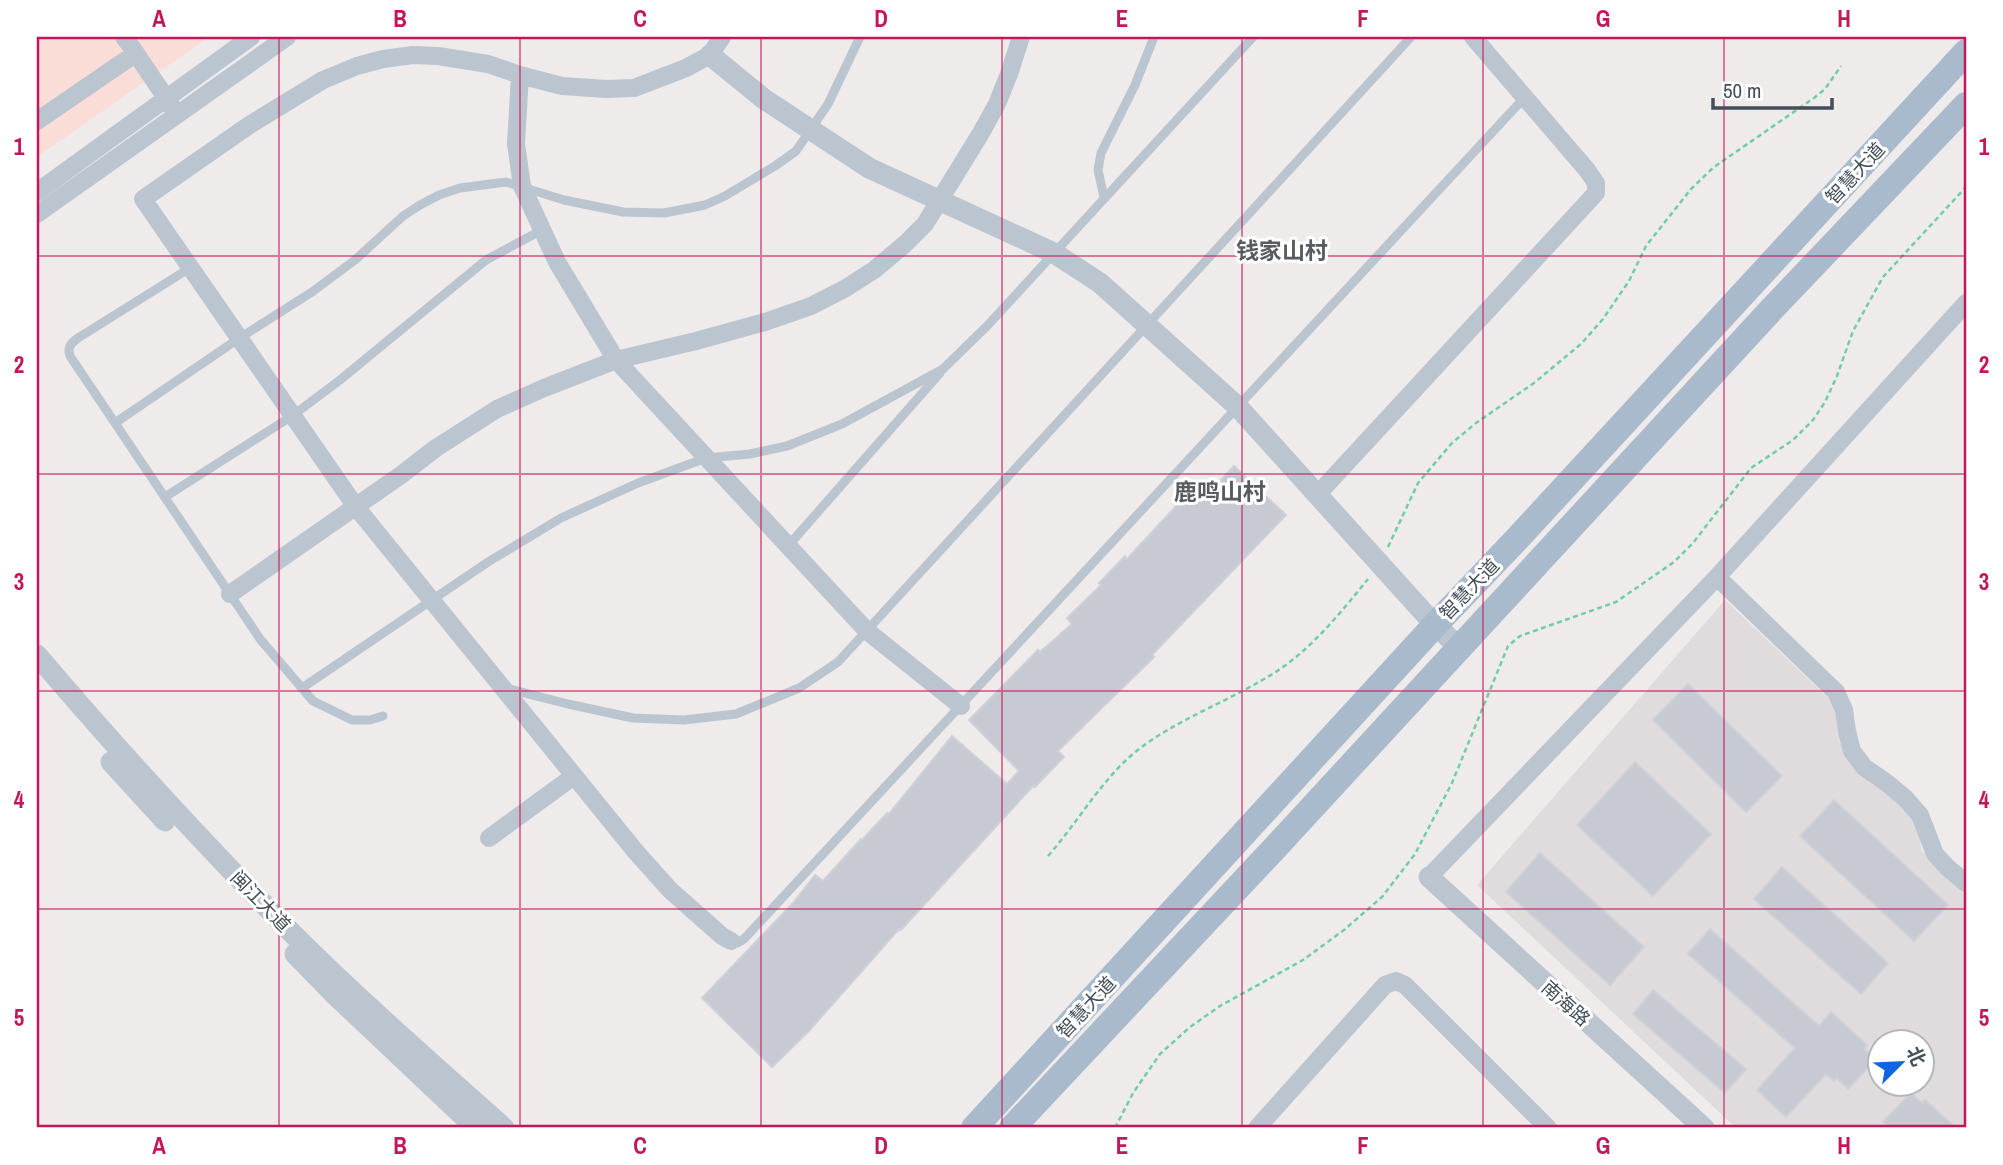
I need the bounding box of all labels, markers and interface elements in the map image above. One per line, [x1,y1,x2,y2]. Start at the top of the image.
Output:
text: A [152,3,166,34]
text: B [393,3,407,34]
text: C [633,3,647,34]
text: D [874,3,888,34]
text: E [1116,3,1128,34]
text: F [1357,3,1369,34]
text: G [1596,3,1610,34]
text: H [1837,3,1851,34]
scale bar [1713,66,1832,110]
text: 50 m [1723,76,1761,105]
text: 1 [14,131,25,162]
text: 1 [1979,131,1990,162]
street label: 智慧大道 [1820,136,1890,210]
district label: 钱家山村 [1236,235,1328,266]
text: 2 [14,349,24,380]
text: 2 [1979,349,1989,380]
district label: 鹿鸣山村 [1174,476,1266,507]
street label: 智慧大道 [1433,553,1505,625]
text: 3 [14,566,24,597]
text: 3 [1979,566,1989,597]
text: 4 [14,784,25,815]
text: 4 [1979,784,1990,815]
street label: 闽江大道 [225,865,297,937]
street label: 智慧大道 [1051,970,1121,1044]
street label: 南海路 [1536,974,1596,1032]
text: 5 [14,1002,24,1033]
text: 5 [1979,1002,1989,1033]
north arrow [1867,1028,1937,1098]
text: 北 [1901,1042,1932,1070]
text: A [152,1130,166,1161]
text: B [393,1130,407,1161]
text: C [633,1130,647,1161]
text: D [874,1130,888,1161]
text: E [1116,1130,1128,1161]
text: F [1357,1130,1369,1161]
text: G [1596,1130,1610,1161]
text: H [1837,1130,1851,1161]

